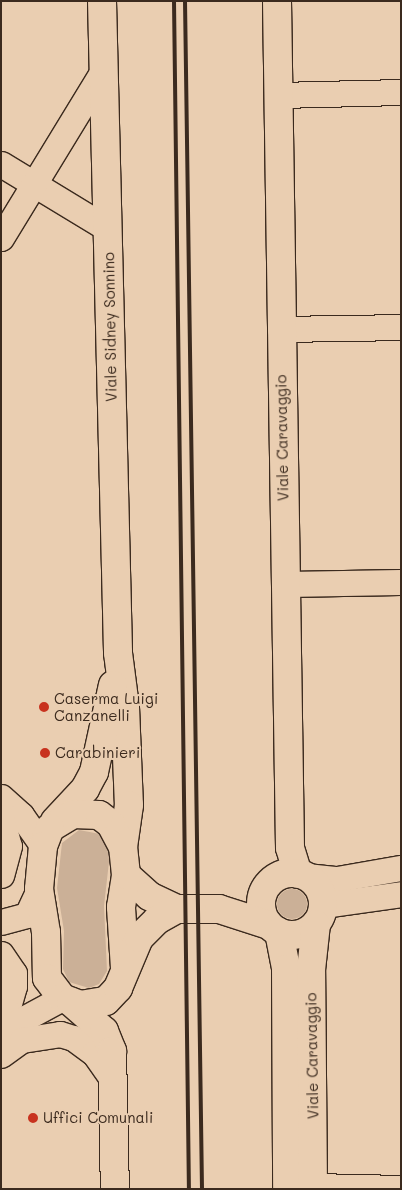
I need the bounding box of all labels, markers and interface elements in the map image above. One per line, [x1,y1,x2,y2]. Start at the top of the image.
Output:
street label: Viale Sidney Sonnino [100,252,120,402]
street label: Viale Caravaggio [272,375,292,501]
place label: Caserma Luigi Canzanelli [54,689,158,724]
marker: Caserma Luigi Canzanelli [38,701,50,713]
place label: Carabinieri [55,744,140,762]
marker: Carabinieri [39,747,51,759]
street label: Viale Caravaggio [302,993,322,1119]
place label: Uffici Comunali [43,1109,153,1127]
marker: Uffici Comunali [27,1112,39,1124]

